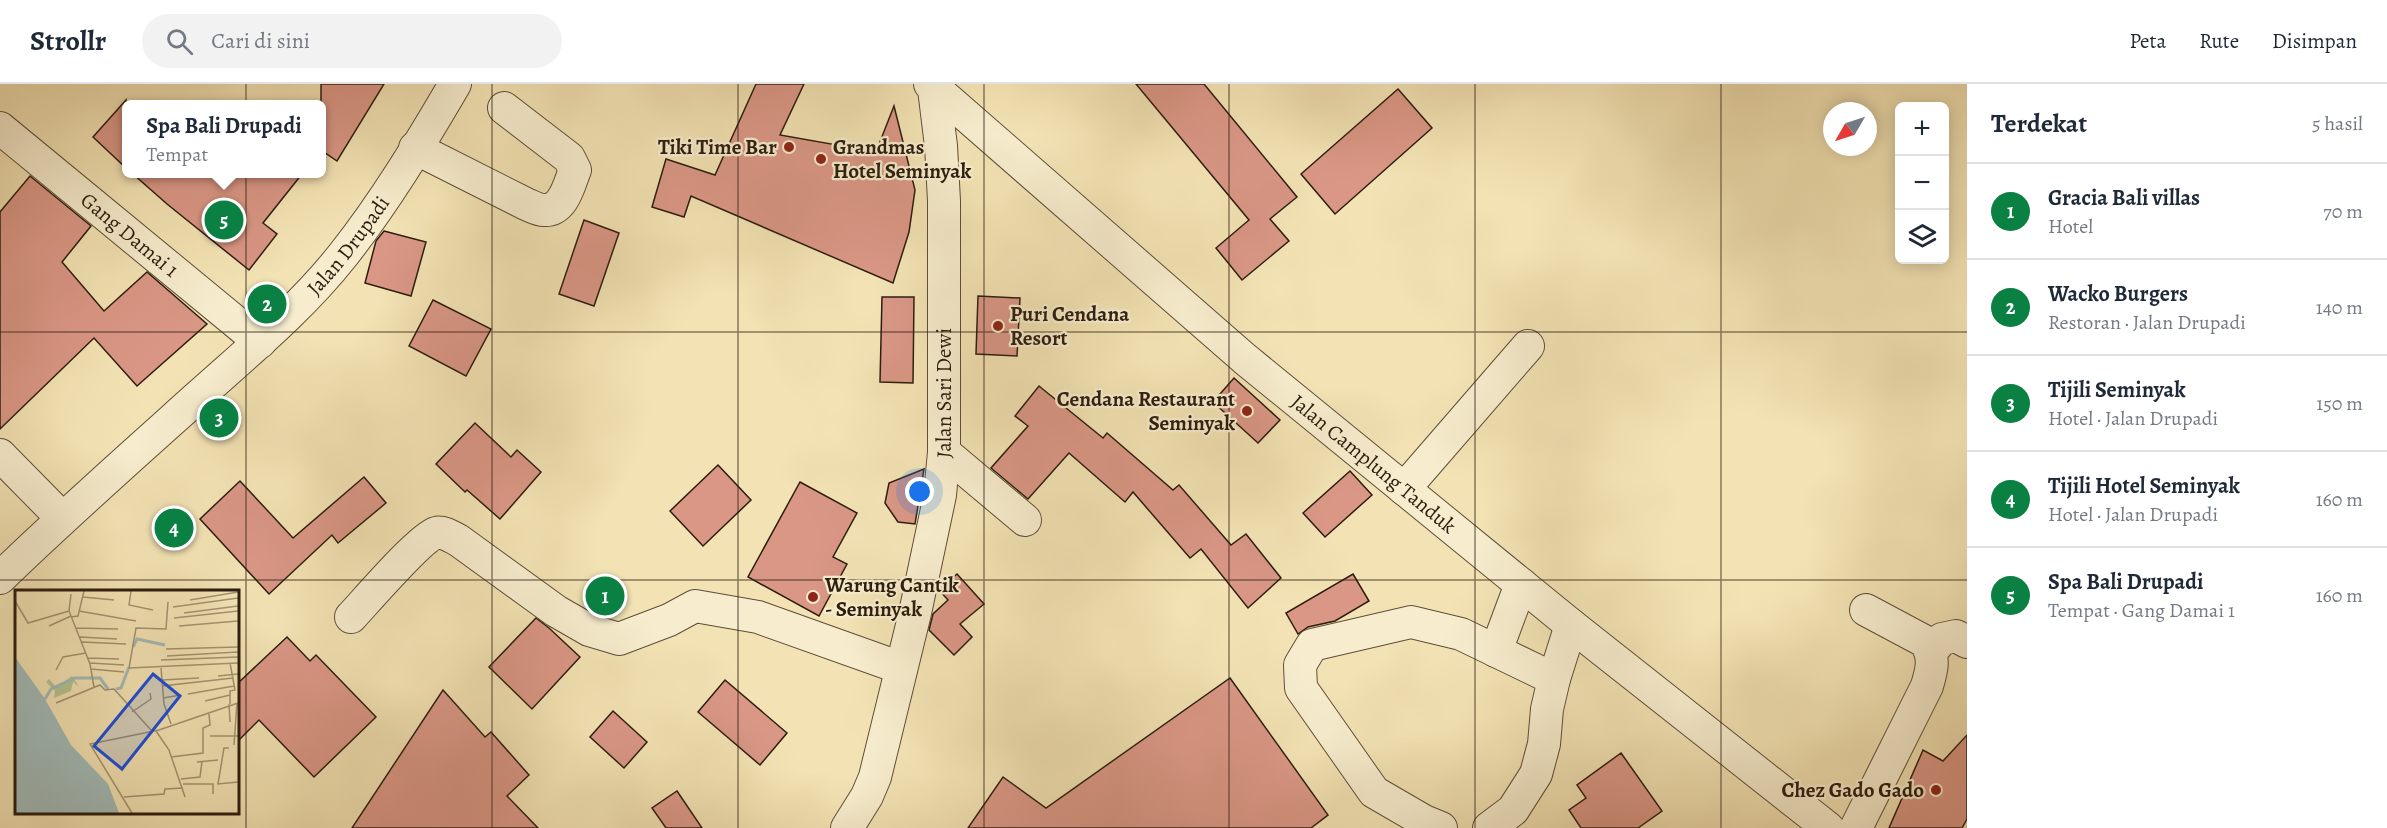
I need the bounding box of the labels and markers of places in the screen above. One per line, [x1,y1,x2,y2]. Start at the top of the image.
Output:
place label: Tiki Time Bar [658,133,777,161]
place label: Grandmas Hotel Seminyak [833,133,971,185]
marker: Tiki Time Bar [782,140,796,154]
marker: Grandmas Hotel Seminyak [814,152,828,166]
pin: 5 [204,198,244,242]
pin: 2 [248,282,286,326]
place label: Puri Cendana Resort [1010,300,1130,352]
marker: Puri Cendana Resort [991,319,1005,333]
place label: Cendana Restaurant Seminyak [1057,385,1235,437]
pin: 3 [200,396,238,440]
marker: Cendana Restaurant Seminyak [1240,404,1254,418]
pin: 4 [154,506,194,550]
place label: Warung Cantik - Seminyak [824,571,959,623]
pin: 1 [586,574,624,618]
marker: Warung Cantik - Seminyak [806,590,820,604]
place label: Chez Gado Gado [1781,776,1924,804]
marker: Chez Gado Gado [1929,783,1943,797]

